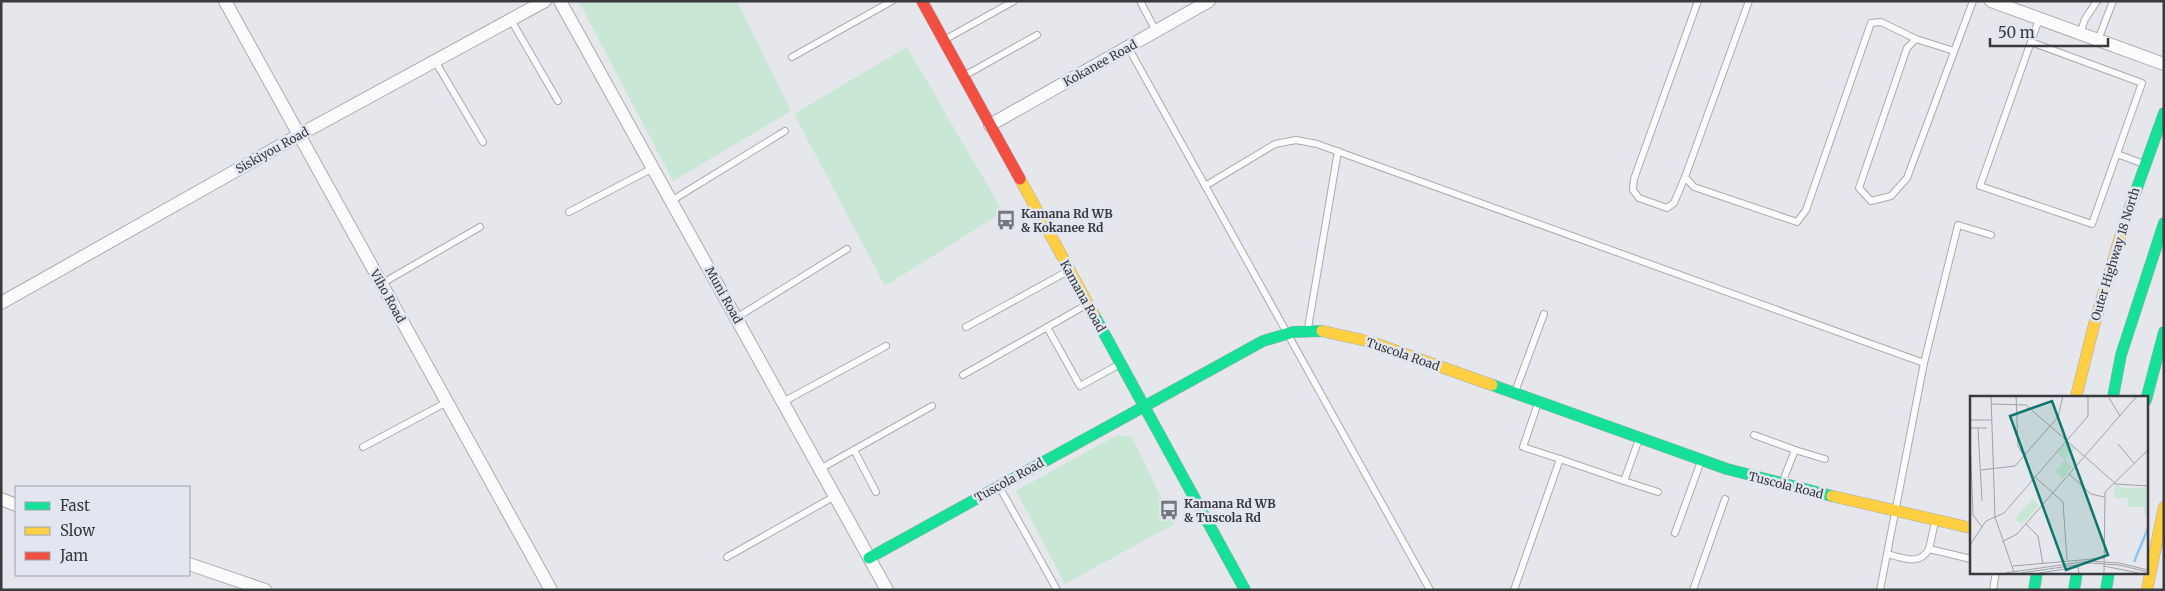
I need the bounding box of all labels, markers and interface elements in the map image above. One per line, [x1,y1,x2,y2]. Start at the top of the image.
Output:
scale bar [1990,15,2108,47]
text: 50 m [1998,23,2035,42]
street label: Kokanee Road [1061,37,1139,89]
street label: Siskiyou Road [233,124,311,176]
street label: Outer Highway 18 North [2088,185,2142,322]
place label: Kamana Rd WB & Kokanee Rd [1021,206,1113,235]
bus stop icon: Kamana Rd WB & Kokanee Rd [995,209,1017,231]
street label: Kamana Road [1057,257,1109,335]
street label: Muni Road [702,264,746,326]
street label: Viho Road [367,266,409,325]
street label: Tuscola Road [1364,334,1442,374]
inset map [1970,396,2148,574]
street label: Tuscola Road [972,455,1046,505]
street label: Tuscola Road [1747,468,1825,502]
legend [15,486,190,576]
text: Fast [60,496,90,515]
place label: Kamana Rd WB & Tuscola Rd [1184,496,1276,525]
bus stop icon: Kamana Rd WB & Tuscola Rd [1158,499,1180,521]
text: Slow [60,521,95,540]
text: Jam [59,546,88,565]

